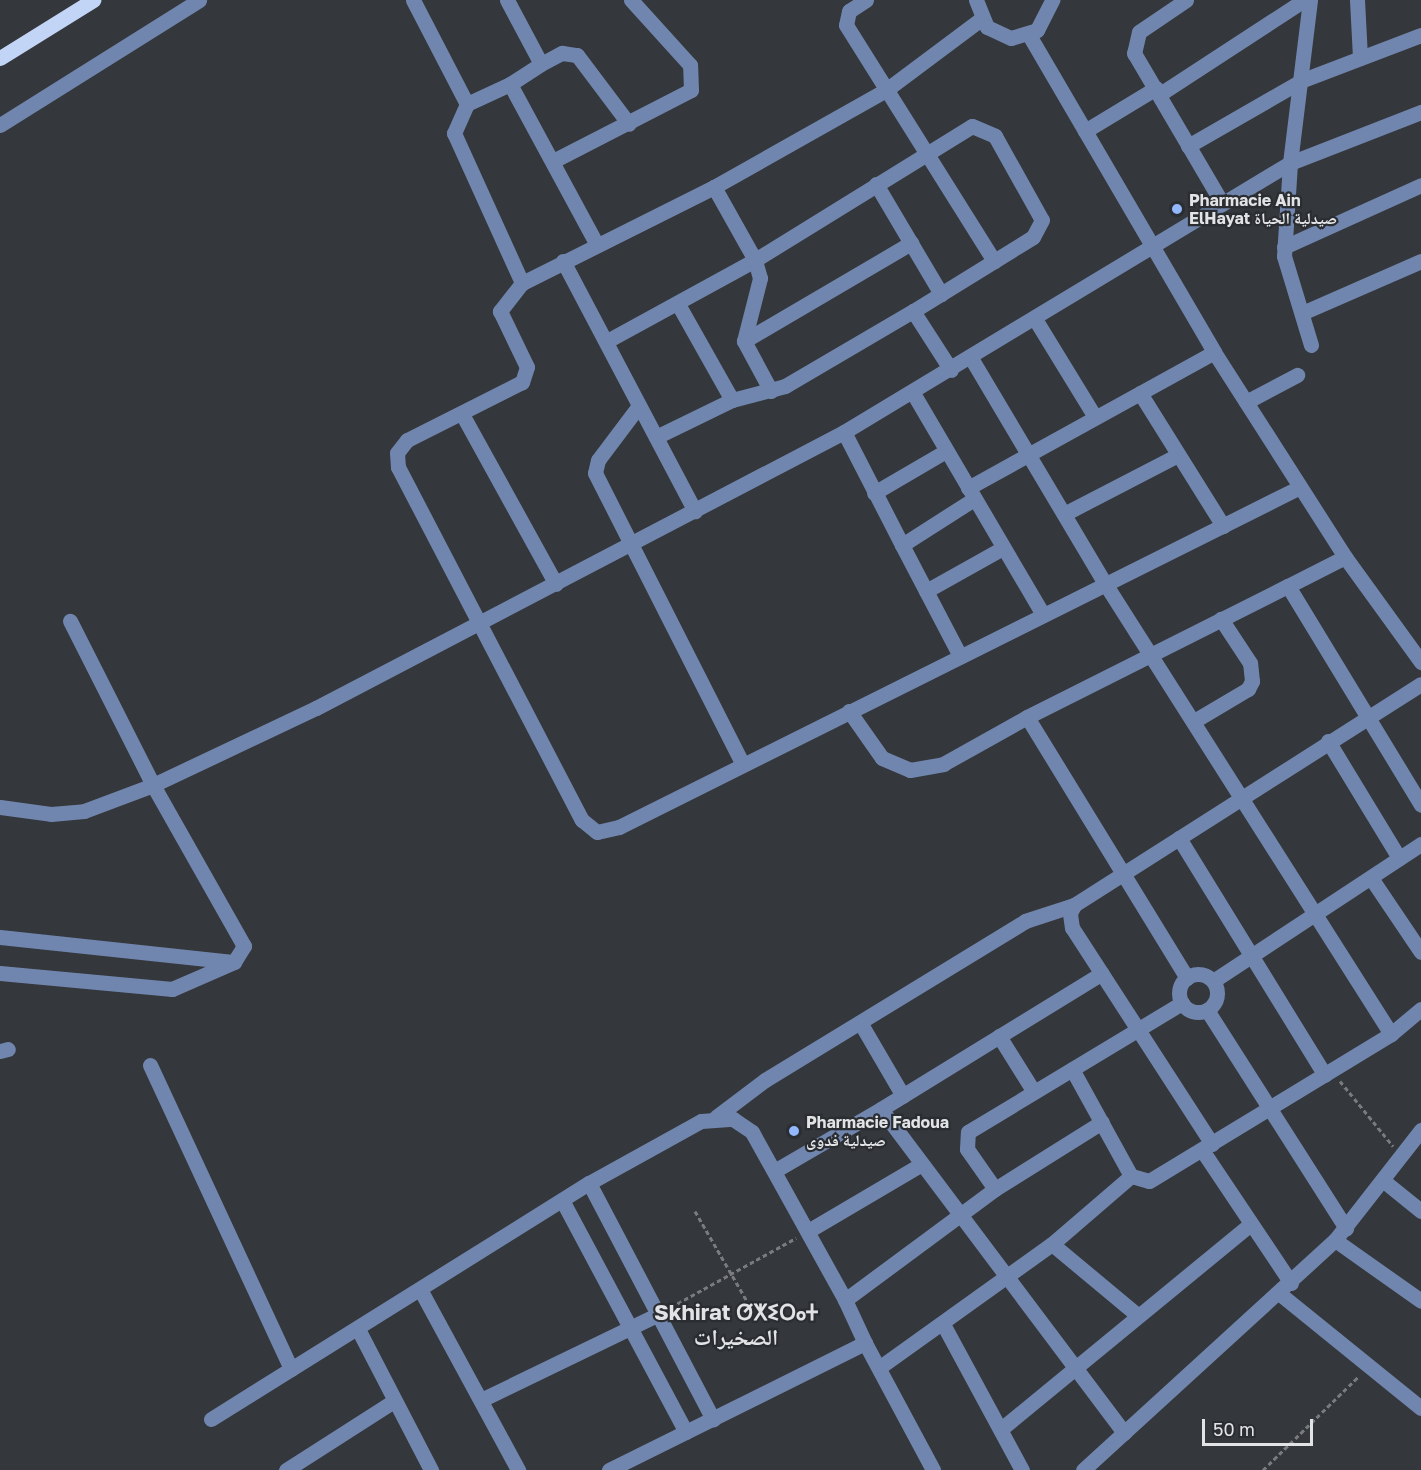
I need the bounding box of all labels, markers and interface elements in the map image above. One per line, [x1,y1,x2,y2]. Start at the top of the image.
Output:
place label: Pharmacie Ain ElHayat صيدلية الحياة [1189,190,1337,228]
marker: Pharmacie Ain ElHayat صيدلية الحياة [1170,202,1184,216]
place label: Pharmacie Fadoua صيدلية فدوى [806,1112,949,1150]
marker: Pharmacie Fadoua صيدلية فدوى [787,1124,801,1138]
district label: Skhirat ⵚⵅⵉⵔⴰⵜ الصخيرات [654,1298,818,1350]
scale bar [1205,1407,1316,1445]
text: 50 m [1213,1418,1255,1440]

